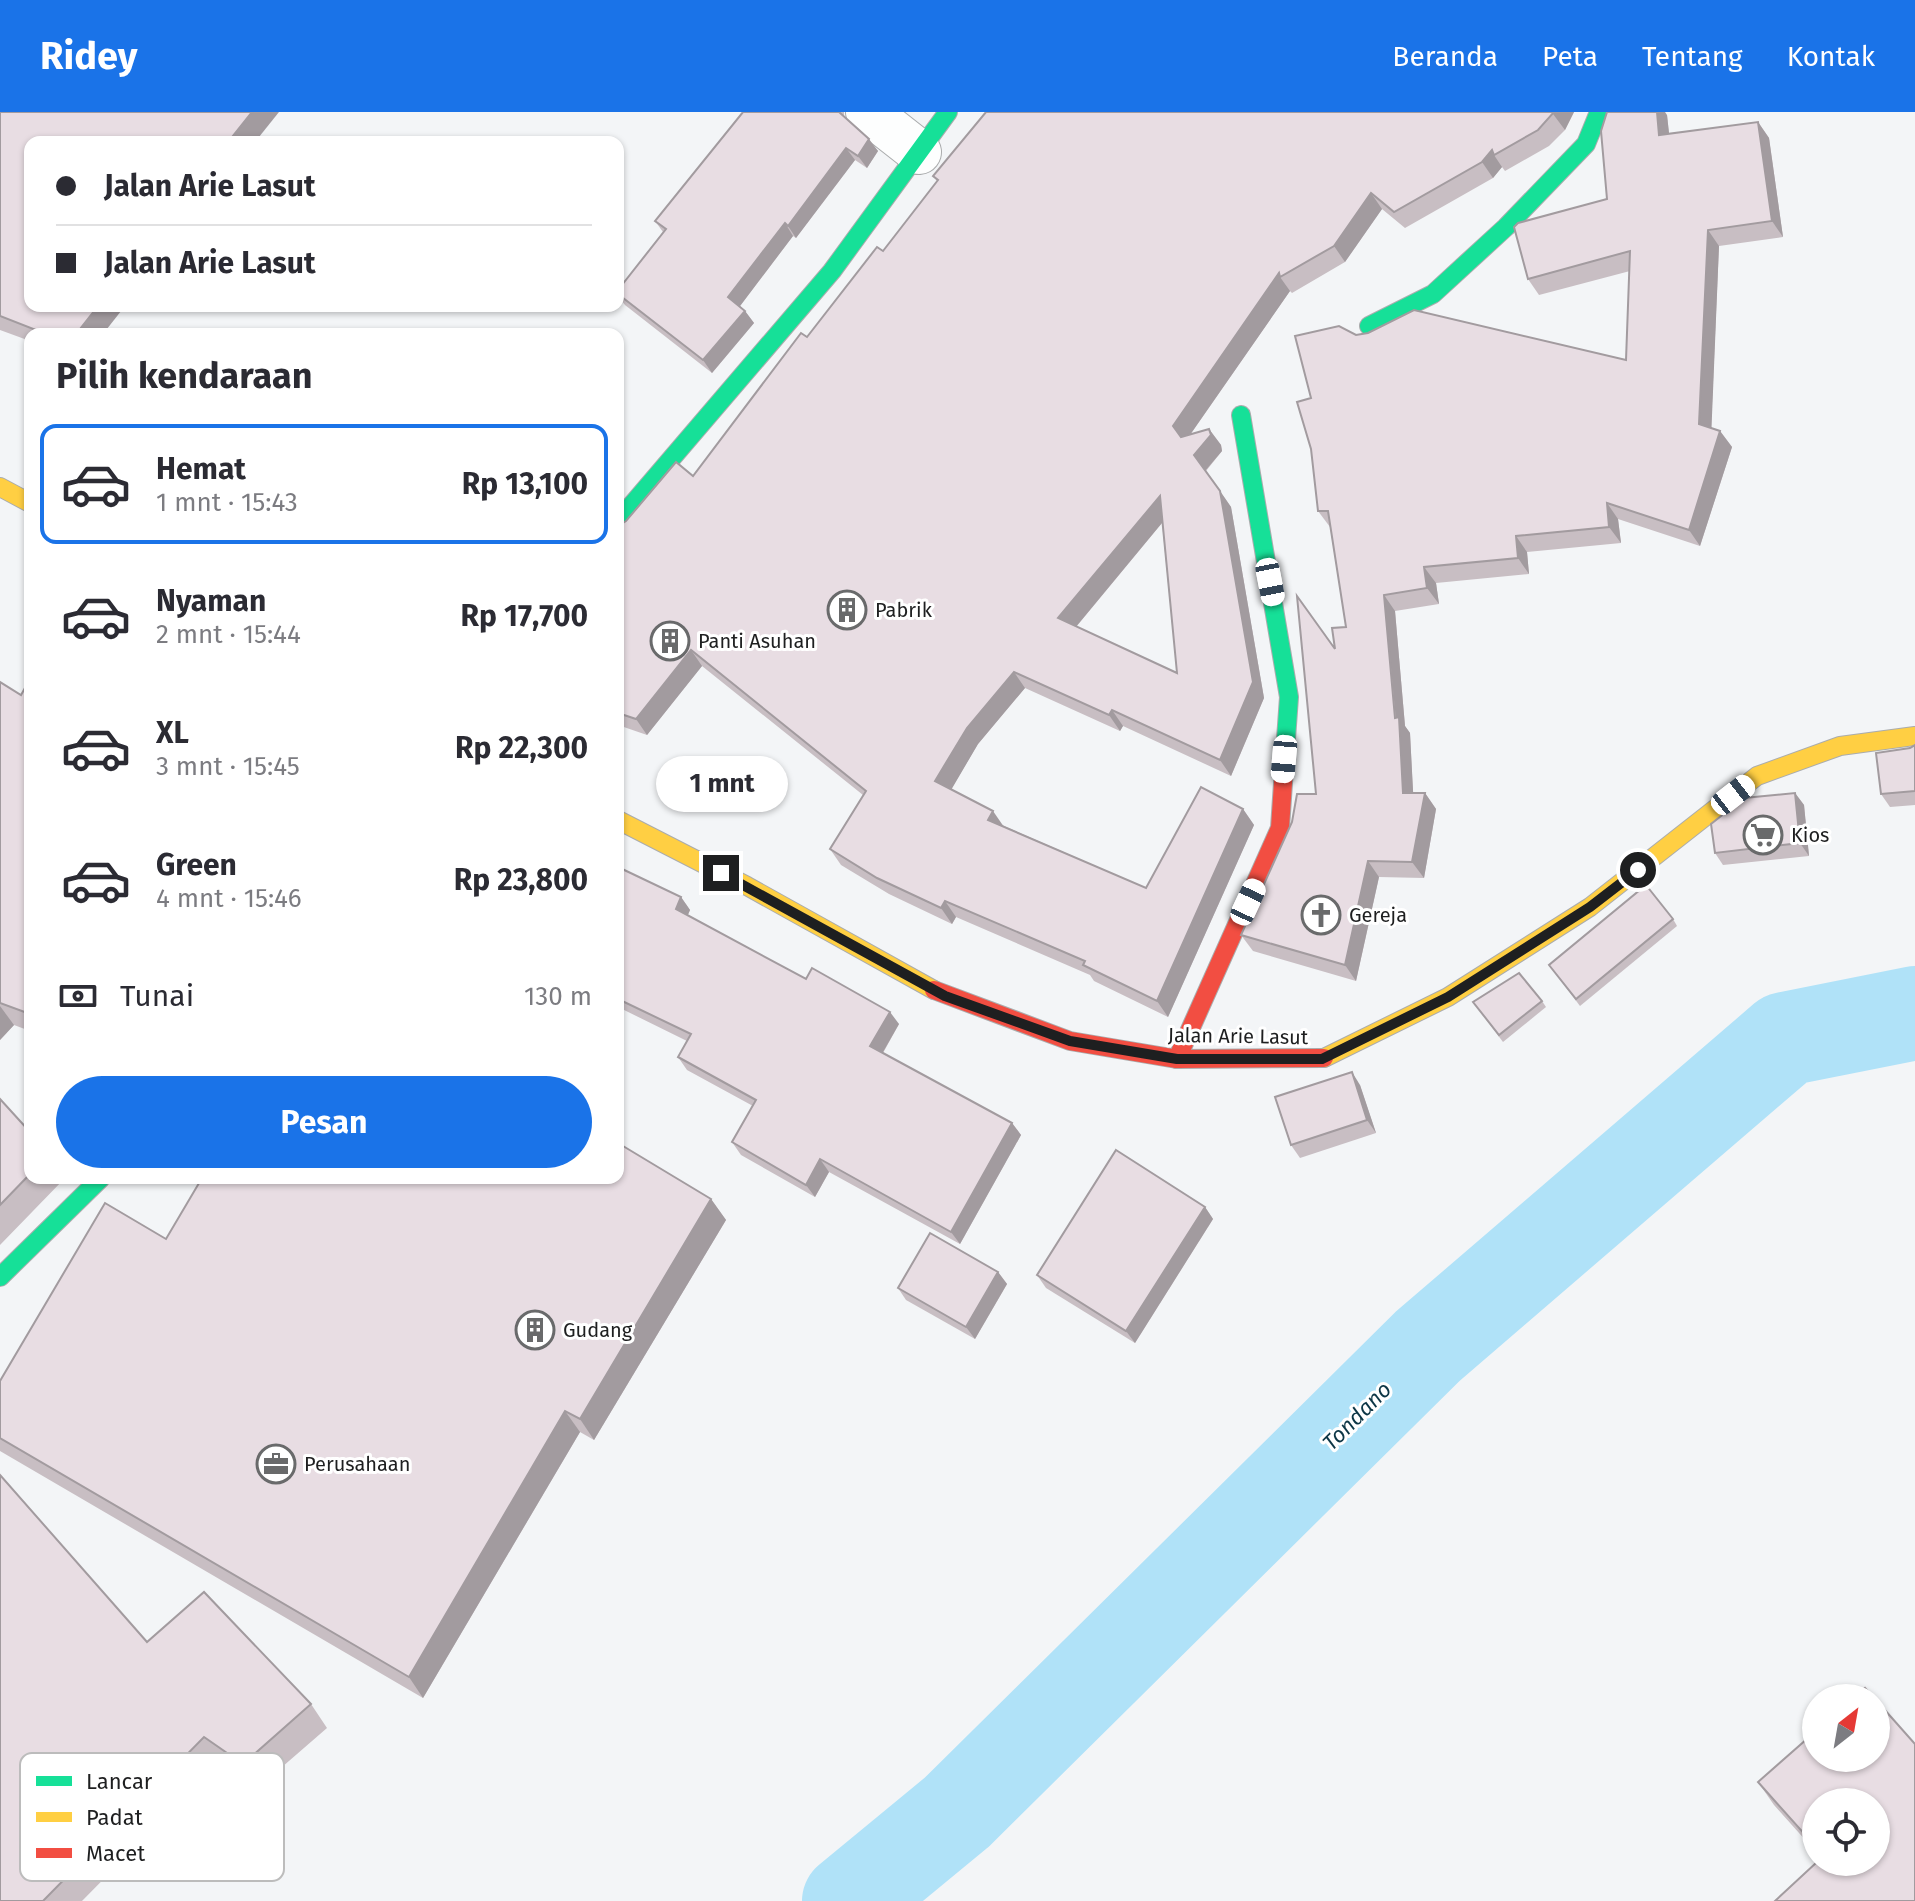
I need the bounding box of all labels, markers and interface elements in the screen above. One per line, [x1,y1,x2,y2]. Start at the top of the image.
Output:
text: Ridey [40,33,137,79]
text: Beranda [1392,40,1498,73]
text: Peta [1542,40,1598,73]
text: Tentang [1642,40,1743,73]
text: Kontak [1787,40,1875,73]
text: Jalan Arie Lasut [104,168,316,204]
text: Jalan Arie Lasut [104,245,316,281]
text: Pilih kendaraan [56,354,313,398]
icon: car [60,448,132,520]
text: Hemat [156,451,246,487]
text: Rp 13,100 [462,466,588,502]
text: 1 mnt · 15:43 [156,487,298,518]
car [1254,556,1286,608]
icon: car [60,580,132,652]
text: Nyaman [156,583,266,619]
building icon: Pabrik [826,589,868,631]
text: Rp 17,700 [461,598,588,634]
place label: Pabrik [875,598,933,622]
text: 2 mnt · 15:44 [156,619,301,650]
building icon: Panti Asuhan [649,620,691,662]
place label: Panti Asuhan [698,629,816,653]
icon: car [60,712,132,784]
text: XL [156,715,189,751]
text: Rp 22,300 [455,730,588,766]
car [1270,734,1298,784]
text: 3 mnt · 15:45 [156,751,300,782]
callout: 1 mnt [655,757,787,813]
text: 1 mnt [689,768,755,799]
car [1707,771,1759,819]
supermarket icon: Kios [1742,814,1784,856]
place label: Kios [1791,823,1829,847]
icon: car [60,844,132,916]
text: Green [156,847,237,883]
route start [1620,852,1656,888]
route end [703,855,739,891]
text: Rp 23,800 [454,862,588,898]
car [1227,875,1269,929]
text: 4 mnt · 15:46 [156,883,302,914]
church icon: Gereja [1300,894,1342,936]
place label: Gereja [1349,903,1407,927]
icon: cash [56,974,100,1018]
text: Tunai [120,978,194,1014]
text: 130 m [524,981,592,1012]
street label: Jalan Arie Lasut [1168,1023,1309,1049]
button: Pesan [56,1076,592,1168]
building icon: Gudang [514,1309,556,1351]
place label: Gudang [563,1318,633,1342]
water label: Tondano [1317,1376,1397,1456]
office icon: Perusahaan [255,1443,297,1485]
place label: Perusahaan [304,1452,410,1476]
north arrow [1802,1684,1890,1772]
map controls [1802,1684,1890,1876]
legend [20,1753,284,1881]
text: Lancar [86,1768,153,1795]
button: locate [1802,1788,1890,1876]
text: Padat [86,1804,143,1831]
text: Macet [86,1840,145,1867]

